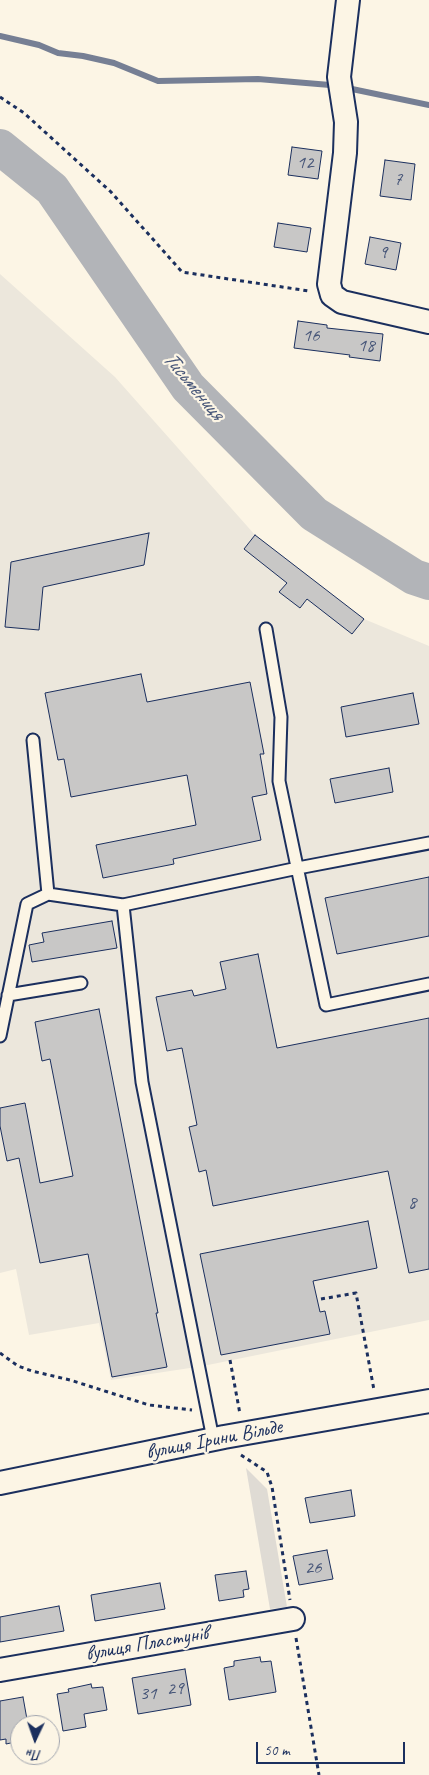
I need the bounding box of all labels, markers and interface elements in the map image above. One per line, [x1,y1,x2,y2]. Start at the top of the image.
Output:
house number: 12 [296,152,314,174]
house number: 7 [394,169,402,191]
house number: 9 [379,242,387,264]
house number: 16 [302,325,320,347]
house number: 18 [357,335,375,357]
water label: Тисьмениця [157,346,229,426]
house number: 8 [408,1192,416,1214]
street label: вулиця Ірини Вільде [144,1414,284,1466]
house number: 26 [304,1557,322,1579]
street label: вулиця Пластунів [84,1621,210,1667]
house number: 29 [166,1678,184,1700]
house number: 31 [139,1683,157,1705]
north arrow [10,1715,60,1765]
scale bar [259,1732,408,1764]
text: 50 m [264,1741,290,1760]
text: Пн [26,1746,42,1763]

